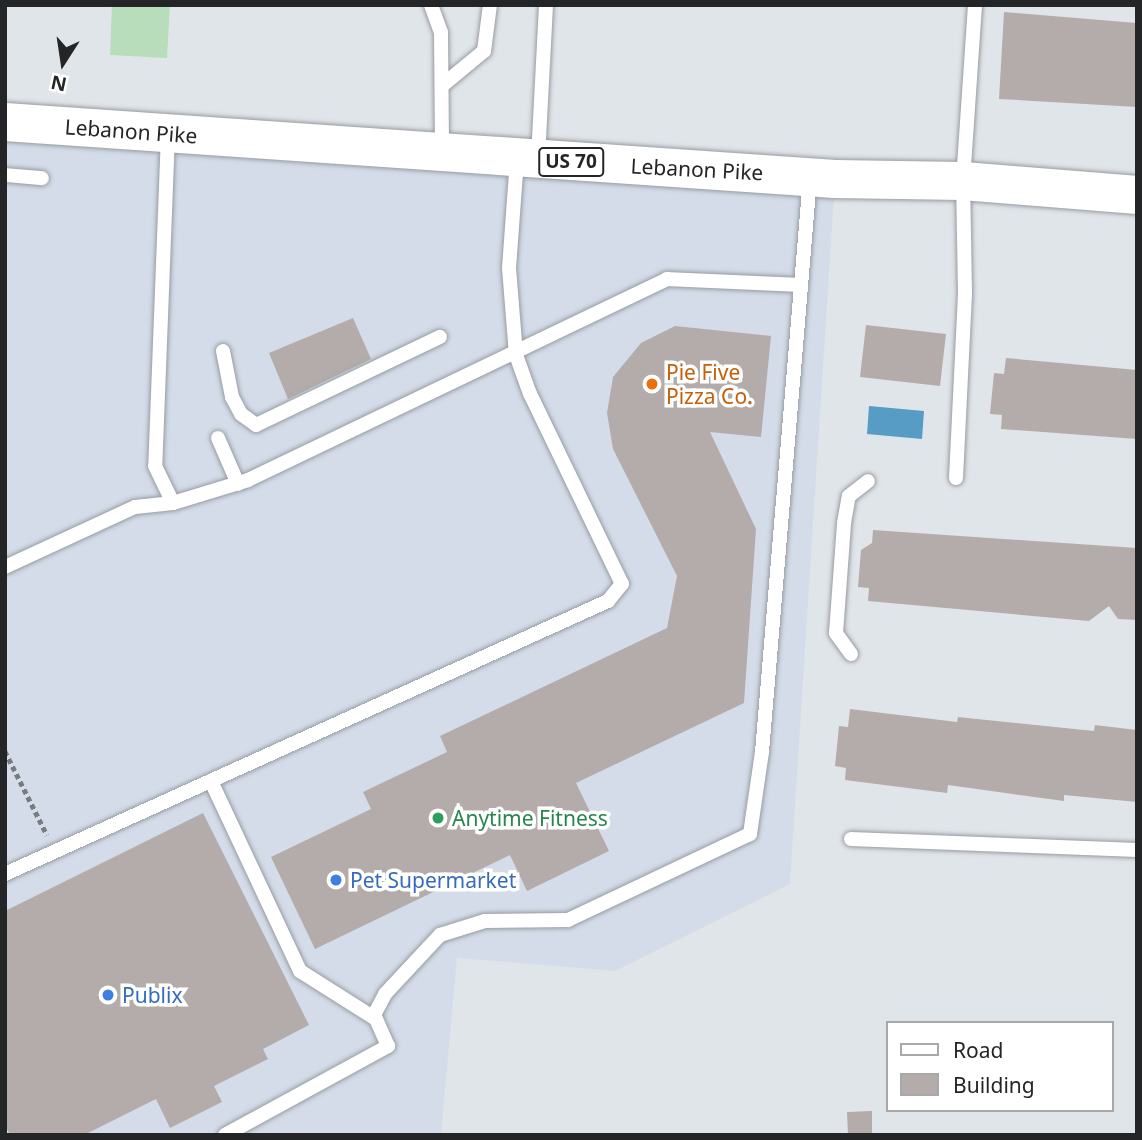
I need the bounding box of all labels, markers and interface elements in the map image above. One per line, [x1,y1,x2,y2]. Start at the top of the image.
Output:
north arrow [28,28,98,98]
text: N [48,69,69,98]
street label: Lebanon Pike [64,114,198,148]
road number: US 70 [538,146,604,178]
street label: Lebanon Pike [630,153,764,185]
place label: Pie Five Pizza Co. [666,359,753,409]
marker: Pie Five Pizza Co. [644,376,660,392]
place label: Anytime Fitness [452,805,608,831]
marker: Anytime Fitness [430,810,446,826]
place label: Pet Supermarket [350,867,516,893]
marker: Pet Supermarket [328,872,344,888]
place label: Publix [122,982,183,1008]
marker: Publix [100,987,116,1003]
legend [886,1021,1114,1112]
text: Road [953,1036,1003,1064]
text: Building [953,1071,1035,1099]

